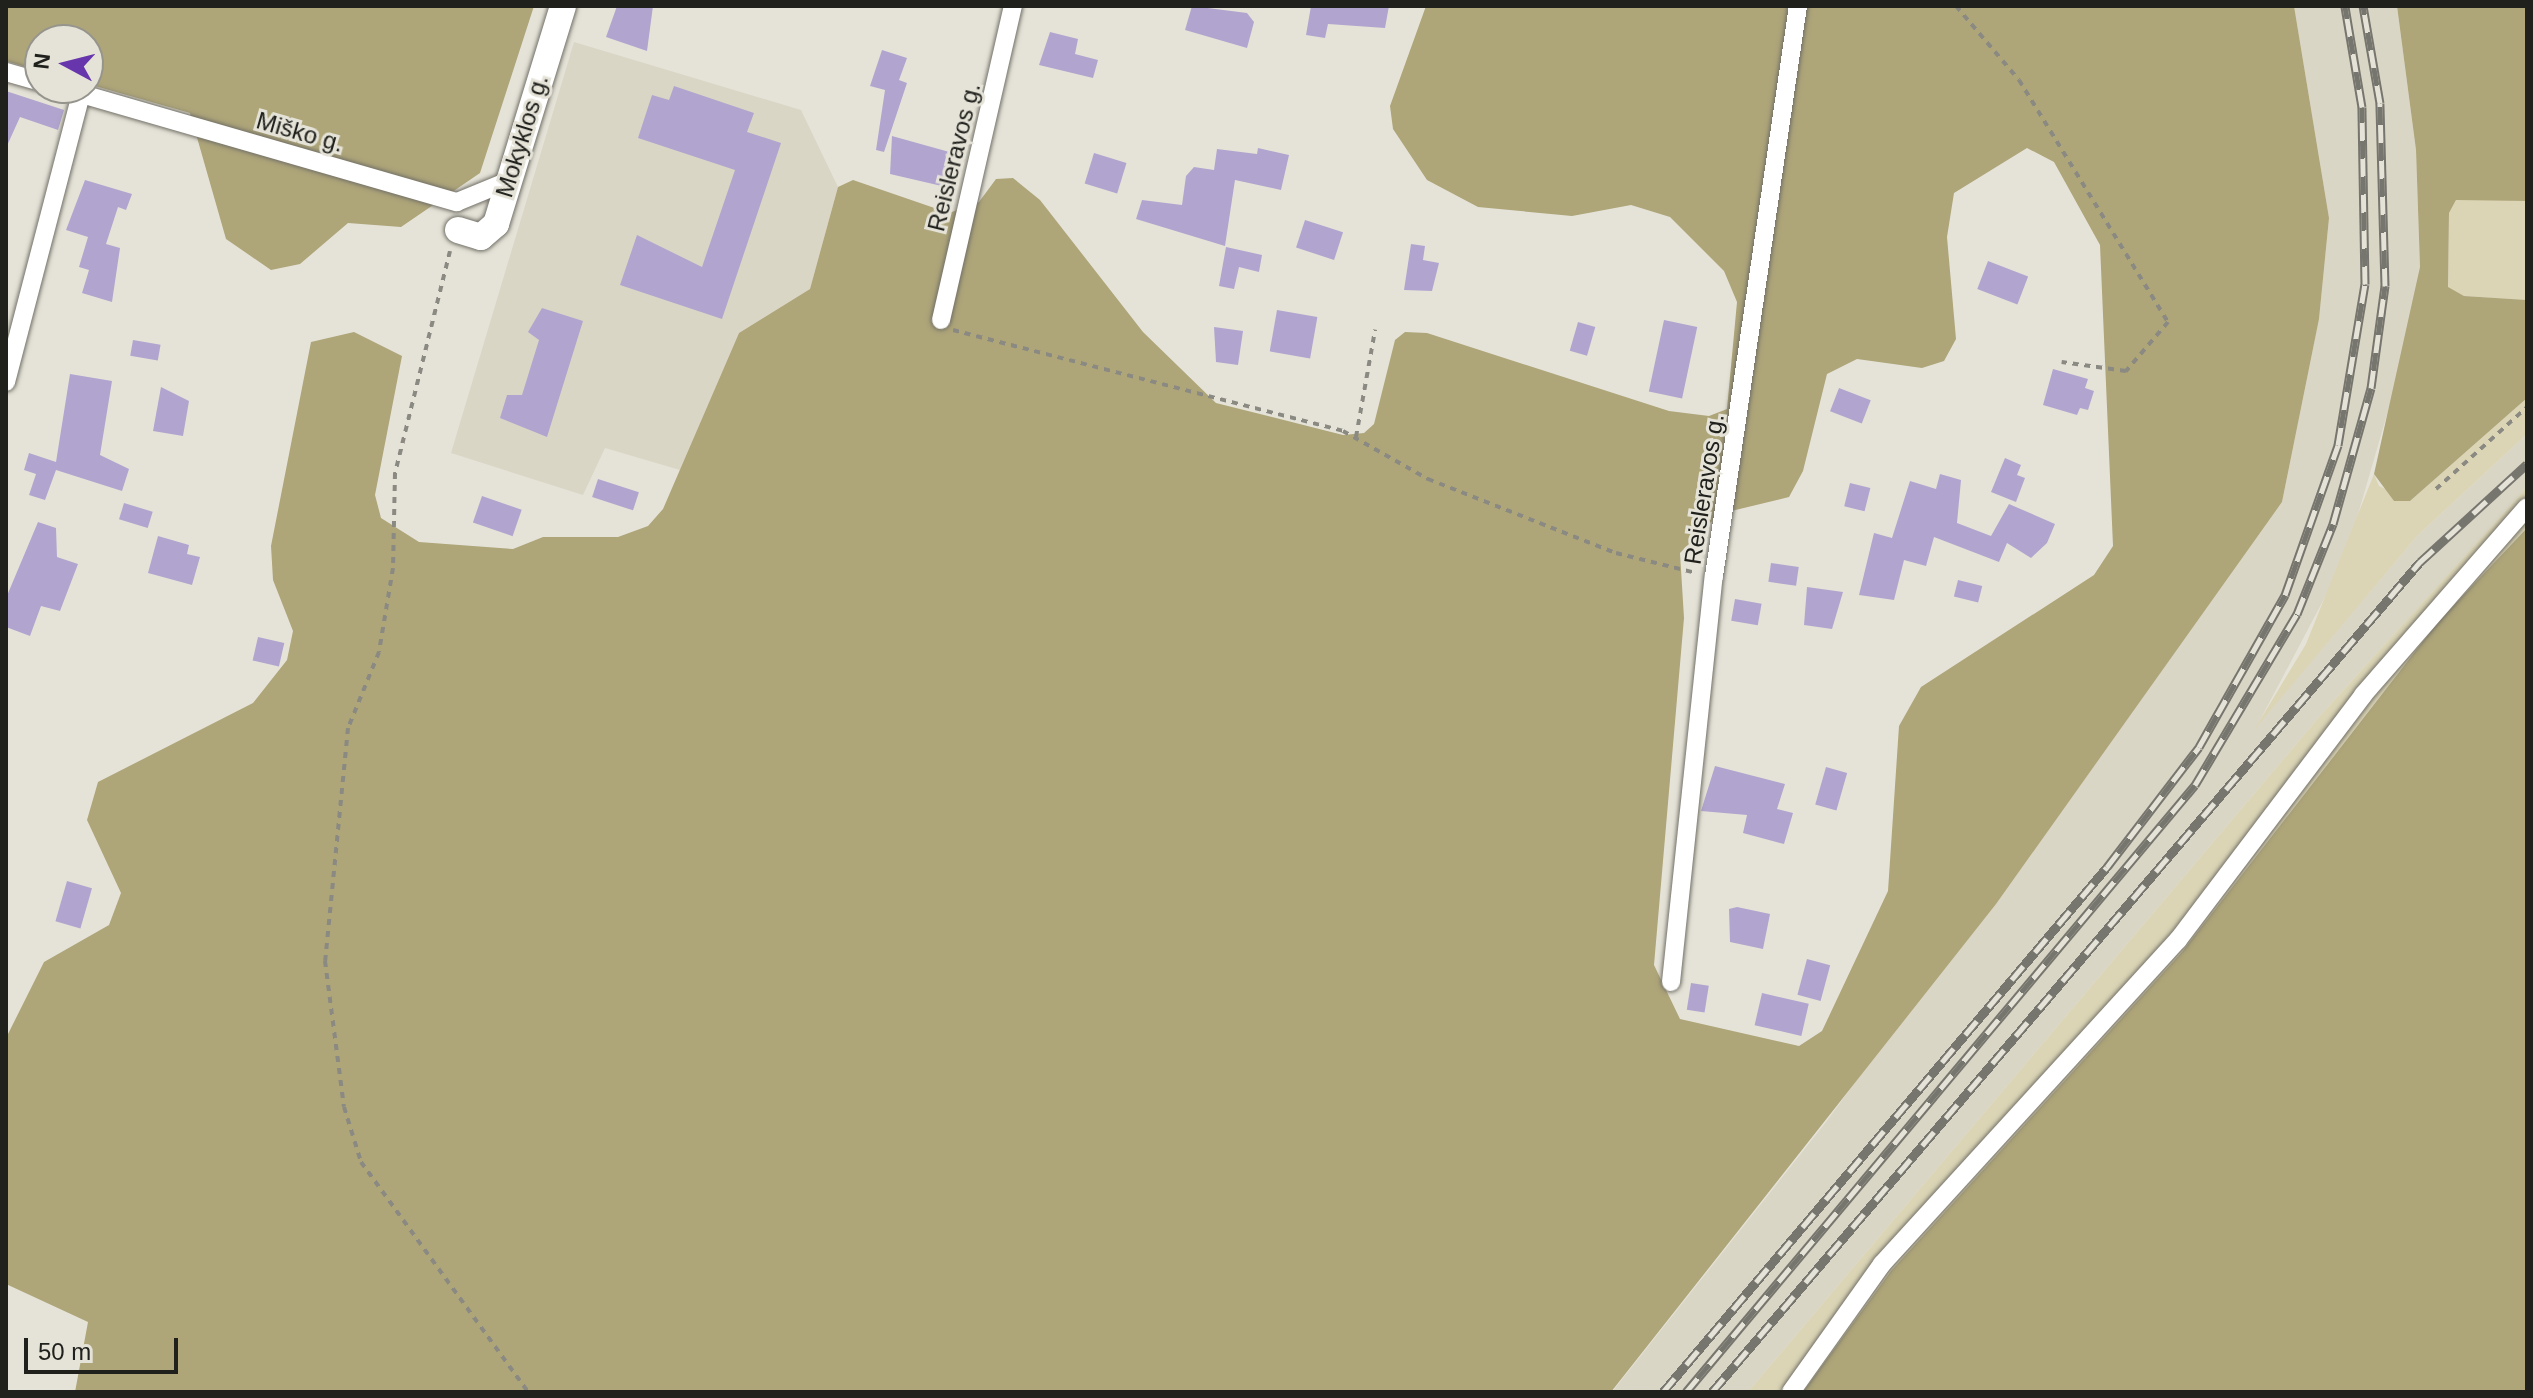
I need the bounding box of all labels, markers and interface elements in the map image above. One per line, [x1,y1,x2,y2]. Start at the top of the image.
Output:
north arrow [24,24,104,104]
text: N [28,52,55,71]
street label: Mokyklos g. [490,71,554,201]
street label: Reisleravos g. [922,80,986,234]
street label: Miško g. [253,106,347,158]
street label: Reisleravos g. [1678,412,1730,566]
scale bar [28,1322,182,1372]
text: 50 m [38,1338,91,1365]

